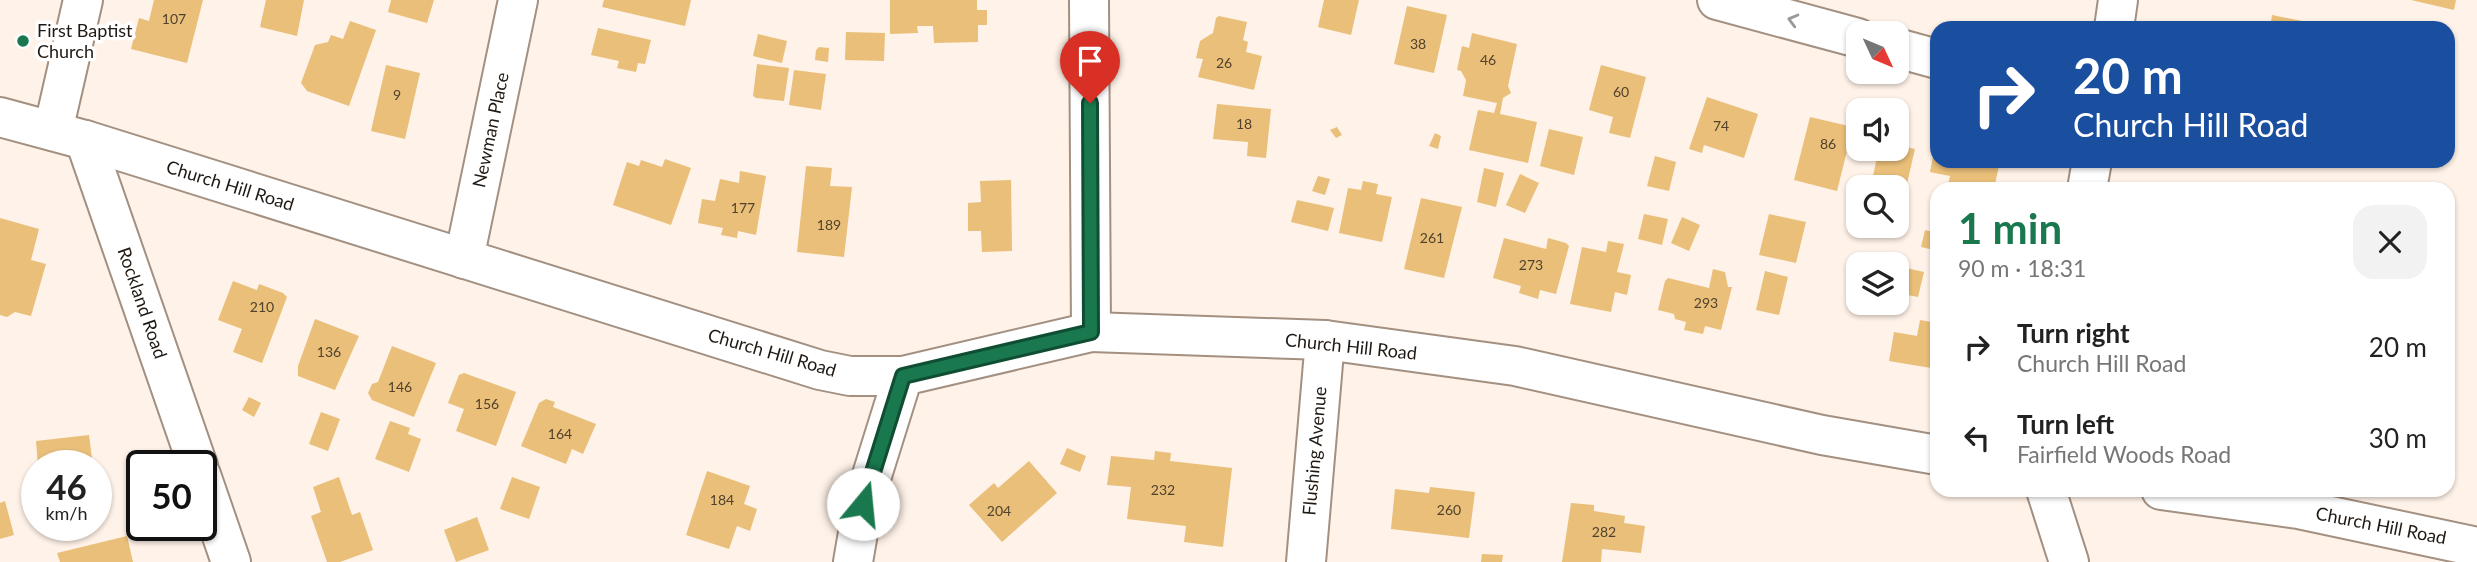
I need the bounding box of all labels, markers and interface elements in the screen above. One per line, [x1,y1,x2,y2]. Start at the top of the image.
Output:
house number: 107 [162,10,186,27]
one-way arrow [1787,14,1799,28]
place label: First Baptist Church [37,19,133,62]
north arrow [1846,21,1909,84]
map controls [1846,21,1909,315]
pin [1060,31,1120,103]
marker: First Baptist Church [15,33,31,49]
house number: 38 [1410,35,1426,52]
icon: arrive [1071,42,1109,80]
text: 20 m [2073,46,2183,104]
icon: right [1958,49,2049,140]
house number: 46 [1480,51,1496,68]
house number: 26 [1216,54,1232,71]
street label: Newman Place [467,70,513,189]
house number: 60 [1613,83,1629,100]
house number: 9 [393,86,401,103]
button: sound [1846,98,1909,161]
text: Church Hill Road [2073,105,2309,144]
house number: 18 [1236,115,1252,132]
house number: 74 [1713,117,1729,134]
house number: 86 [1820,135,1836,152]
street label: Church Hill Road [164,155,297,215]
button: search [1846,175,1909,238]
house number: 177 [731,199,755,216]
text: 1 min [1958,203,2062,253]
button: close [2353,205,2427,279]
house number: 189 [817,216,841,233]
house number: 261 [1420,229,1444,246]
street label: Rockland Road [114,244,172,361]
button: layers [1846,252,1909,315]
text: 90 m · 18:31 [1958,254,2086,282]
house number: 273 [1519,256,1543,273]
house number: 293 [1694,294,1718,311]
house number: 210 [250,298,274,315]
text: Turn right [2017,317,2130,349]
street label: Church Hill Road [706,323,839,381]
street label: Church Hill Road [1284,328,1418,364]
icon: right [1958,328,1996,366]
text: 20 m [2369,331,2427,363]
house number: 136 [317,343,341,360]
text: Church Hill Road [2017,349,2186,377]
house number: 146 [388,378,412,395]
street label: Flushing Avenue [1297,385,1331,516]
house number: 156 [475,395,499,412]
text: Turn left [2017,408,2114,440]
icon: left [1958,419,1996,457]
text: 30 m [2369,422,2427,454]
house number: 164 [548,425,572,442]
text: Fairfield Woods Road [2017,440,2231,468]
speed limit sign: 50 [126,450,217,541]
text: 46 [46,465,87,507]
position arrow [826,467,900,541]
house number: 232 [1151,481,1175,498]
house number: 184 [710,491,734,508]
house number: 260 [1437,501,1461,518]
text: km/h [45,502,88,524]
house number: 204 [987,502,1011,519]
street label: Church Hill Road [2314,502,2448,548]
house number: 282 [1592,523,1616,540]

